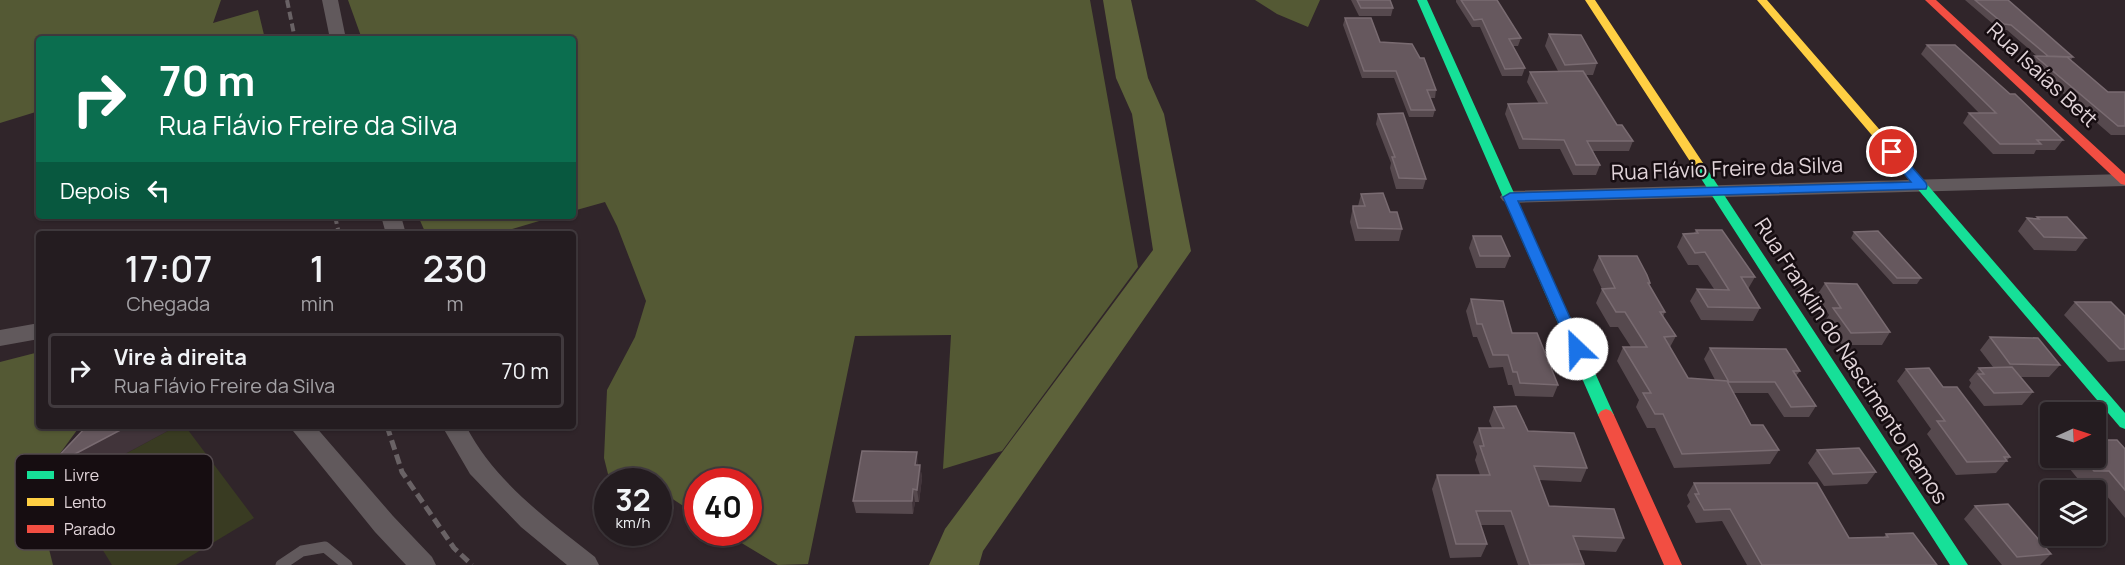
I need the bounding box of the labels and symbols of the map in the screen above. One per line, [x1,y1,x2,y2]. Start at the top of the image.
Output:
street label: Rua Isaías Bett [1981,16,2104,133]
pin [1866,126,1917,177]
street label: Rua Flávio Freire da Silva [1610,150,1843,186]
street label: Rua Franklin do Nascimento Ramos [1749,212,1955,509]
position arrow [1545,317,1609,381]
north arrow [2040,402,2106,468]
legend [15,454,213,550]
text: Livre [64,464,99,486]
speed limit sign: 40 [684,468,762,546]
text: Lento [64,491,106,513]
text: Parado [64,518,115,540]

